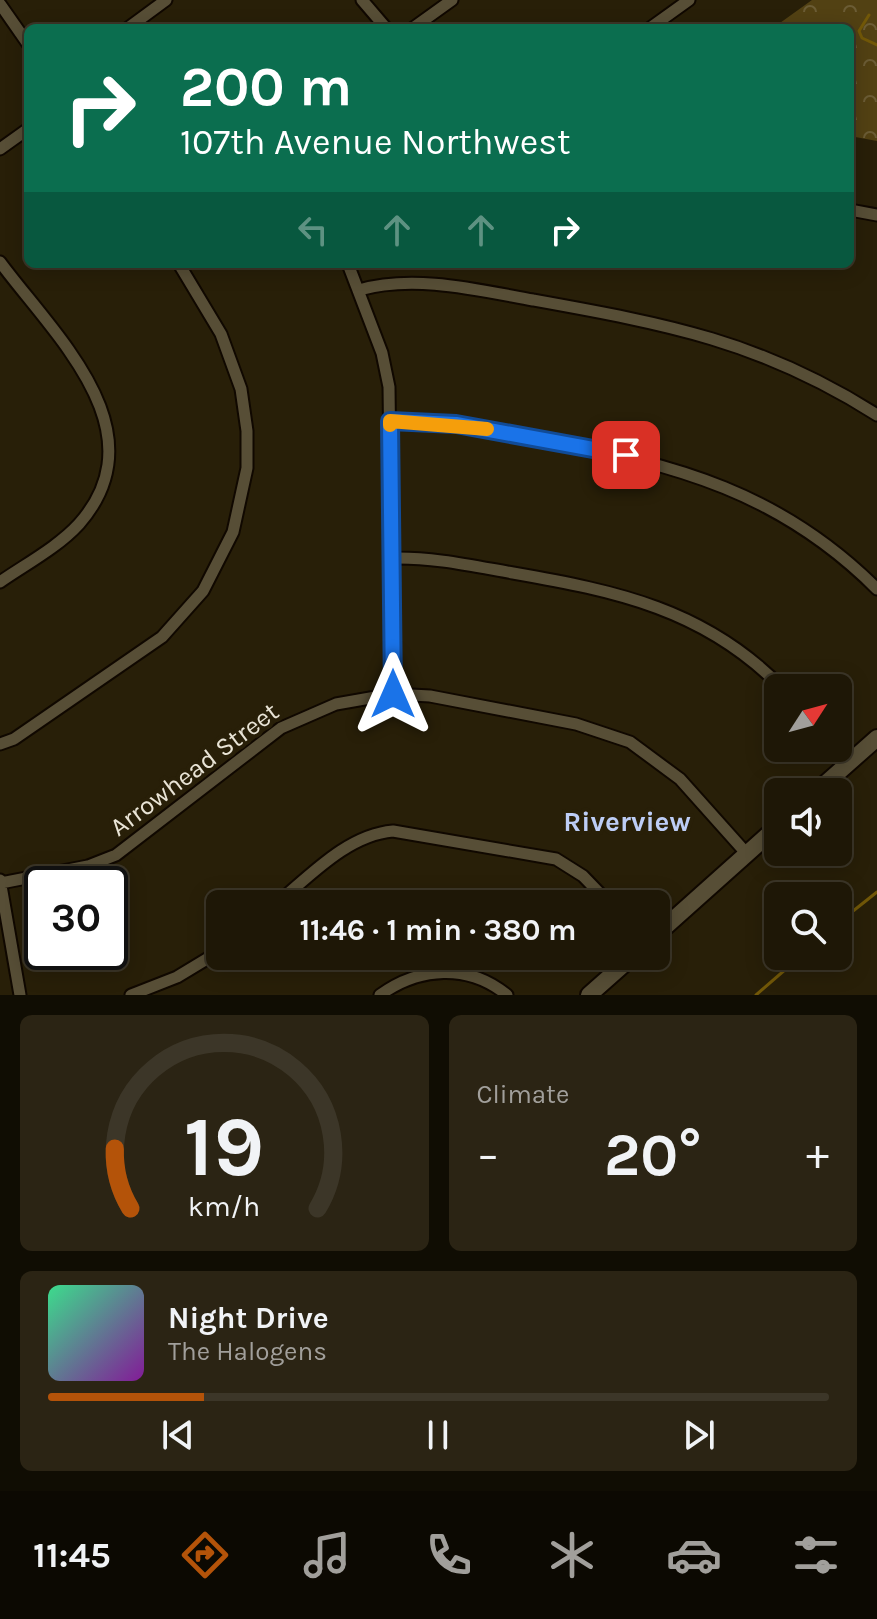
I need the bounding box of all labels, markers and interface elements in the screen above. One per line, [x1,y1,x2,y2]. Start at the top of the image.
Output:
text: 200 m [180,54,352,119]
icon: right [48,56,152,160]
text: 107th Avenue Northwest [180,121,571,163]
icon: left [291,208,335,252]
icon: ahead [375,208,419,252]
icon: ahead [459,208,503,252]
icon: right [543,208,587,252]
pin [592,421,660,489]
icon: arrive [604,433,648,477]
position arrow [351,652,435,736]
north arrow [764,674,852,762]
map controls [764,674,852,970]
street label: Arrowhead Street [104,696,285,843]
button: sound [764,778,852,866]
district label: Riverview [563,805,691,838]
speed limit sign: 30 [24,866,128,970]
button: search [764,882,852,970]
text: 11:46 · 1 min · 380 m [299,912,577,948]
text: Climate [477,1079,569,1110]
text: 19 [184,1099,264,1196]
text: 20° [604,1120,702,1190]
text: − [477,1129,500,1180]
text: + [806,1129,829,1180]
text: km/h [188,1190,260,1223]
text: Night Drive [168,1300,329,1336]
text: The Halogens [168,1336,327,1367]
icon: previous [156,1413,200,1457]
icon: pause [416,1413,460,1457]
icon: next [677,1413,721,1457]
icon: directions [177,1527,233,1583]
icon: music [299,1527,355,1583]
icon: phone [421,1527,477,1583]
icon: climate [544,1527,600,1583]
icon: car [666,1527,722,1583]
icon: filters [788,1527,844,1583]
text: 11:45 [33,1534,111,1576]

